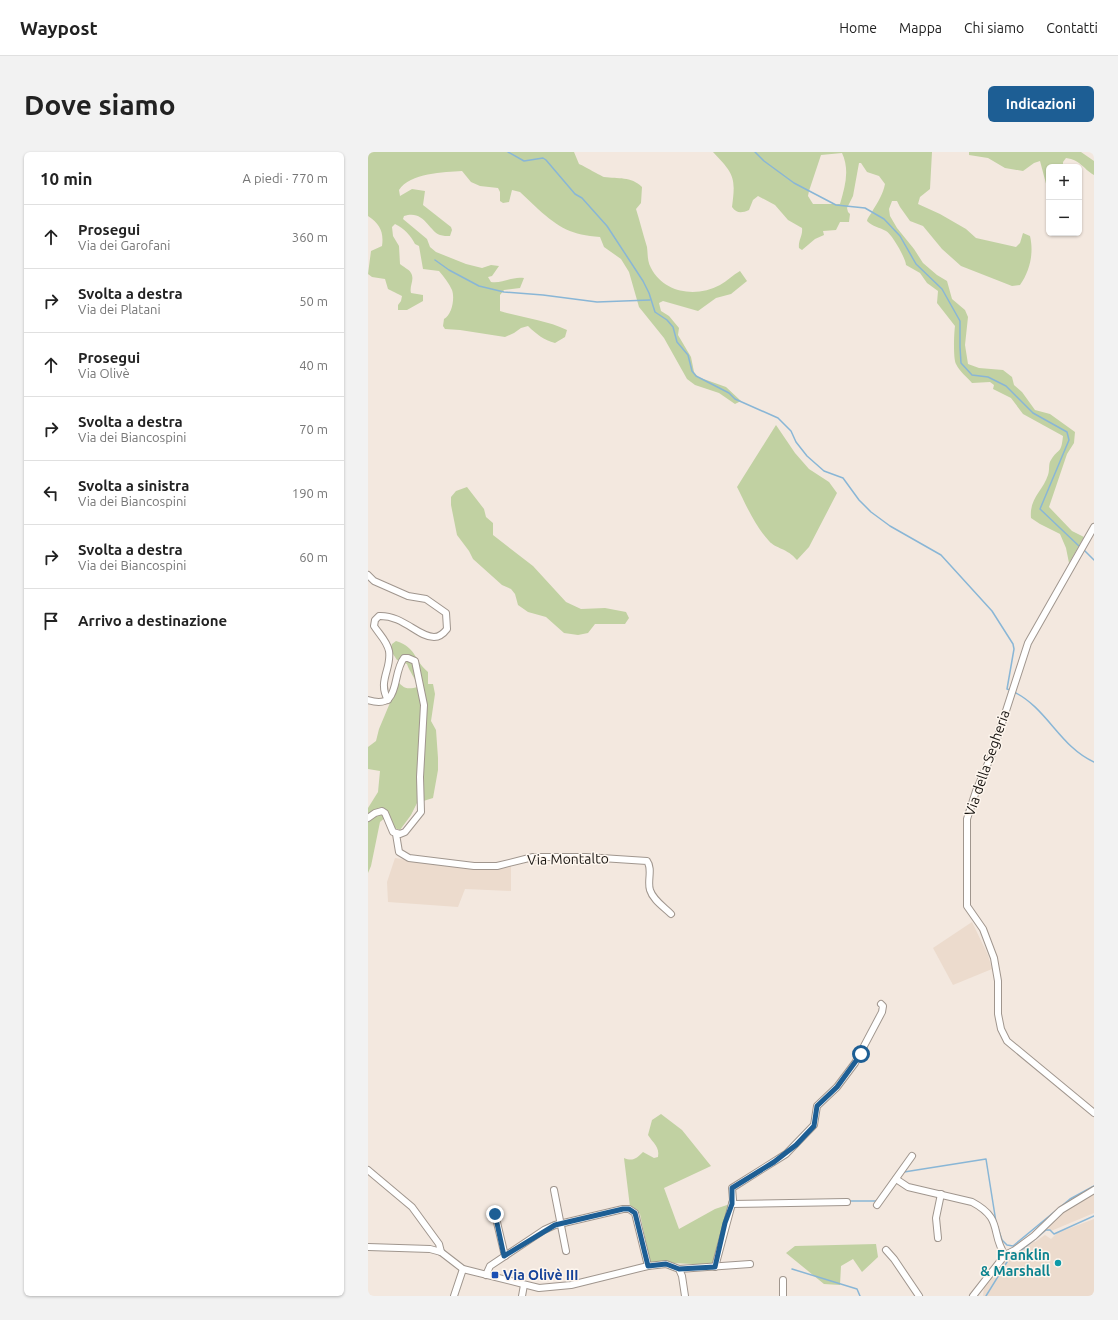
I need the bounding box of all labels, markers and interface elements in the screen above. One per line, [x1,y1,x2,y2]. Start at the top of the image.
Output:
text: Waypost [20,17,98,39]
text: Home [839,20,877,36]
text: Mappa [899,20,942,36]
text: Chi siamo [964,20,1024,36]
text: Contatti [1046,20,1098,36]
button: Indicazioni [988,86,1094,122]
text: Dove siamo [24,89,176,120]
map controls [1046,164,1082,236]
button: + [1046,164,1082,200]
text: 10 min [40,169,93,188]
text: A piedi · 770 m [243,171,328,185]
button: − [1046,200,1082,236]
text: Prosegui [78,221,140,238]
icon: ahead [40,226,62,248]
text: 360 m [292,230,328,244]
text: Via dei Garofani [78,238,170,252]
text: Svolta a destra [78,285,183,302]
icon: right [40,290,62,312]
text: 50 m [299,294,328,308]
text: Via dei Platani [78,302,161,316]
text: Prosegui [78,349,140,366]
icon: ahead [40,354,62,376]
text: 40 m [299,358,328,372]
text: Via Olivè [78,366,130,380]
text: Svolta a destra [78,413,183,430]
icon: right [40,418,62,440]
text: 70 m [299,422,328,436]
text: Via dei Biancospini [78,430,187,444]
text: Svolta a sinistra [78,477,189,494]
icon: left [40,482,62,504]
text: 190 m [292,486,328,500]
text: Via dei Biancospini [78,494,187,508]
text: Svolta a destra [78,541,183,558]
icon: right [40,546,62,568]
text: 60 m [299,550,328,564]
text: Via dei Biancospini [78,558,187,572]
icon: arrive [40,610,62,632]
text: Arrivo a destinazione [78,612,227,629]
street label: Via della Segheria [961,708,1013,818]
street label: Via Montalto [527,850,609,868]
route start [852,1045,870,1063]
route end [486,1205,504,1223]
place label: Franklin & Marshall [980,1247,1050,1279]
marker: Franklin & Marshall [1053,1258,1063,1268]
place label: Via Olivè III [503,1267,578,1283]
marker: Via Olivè III [490,1270,500,1280]

